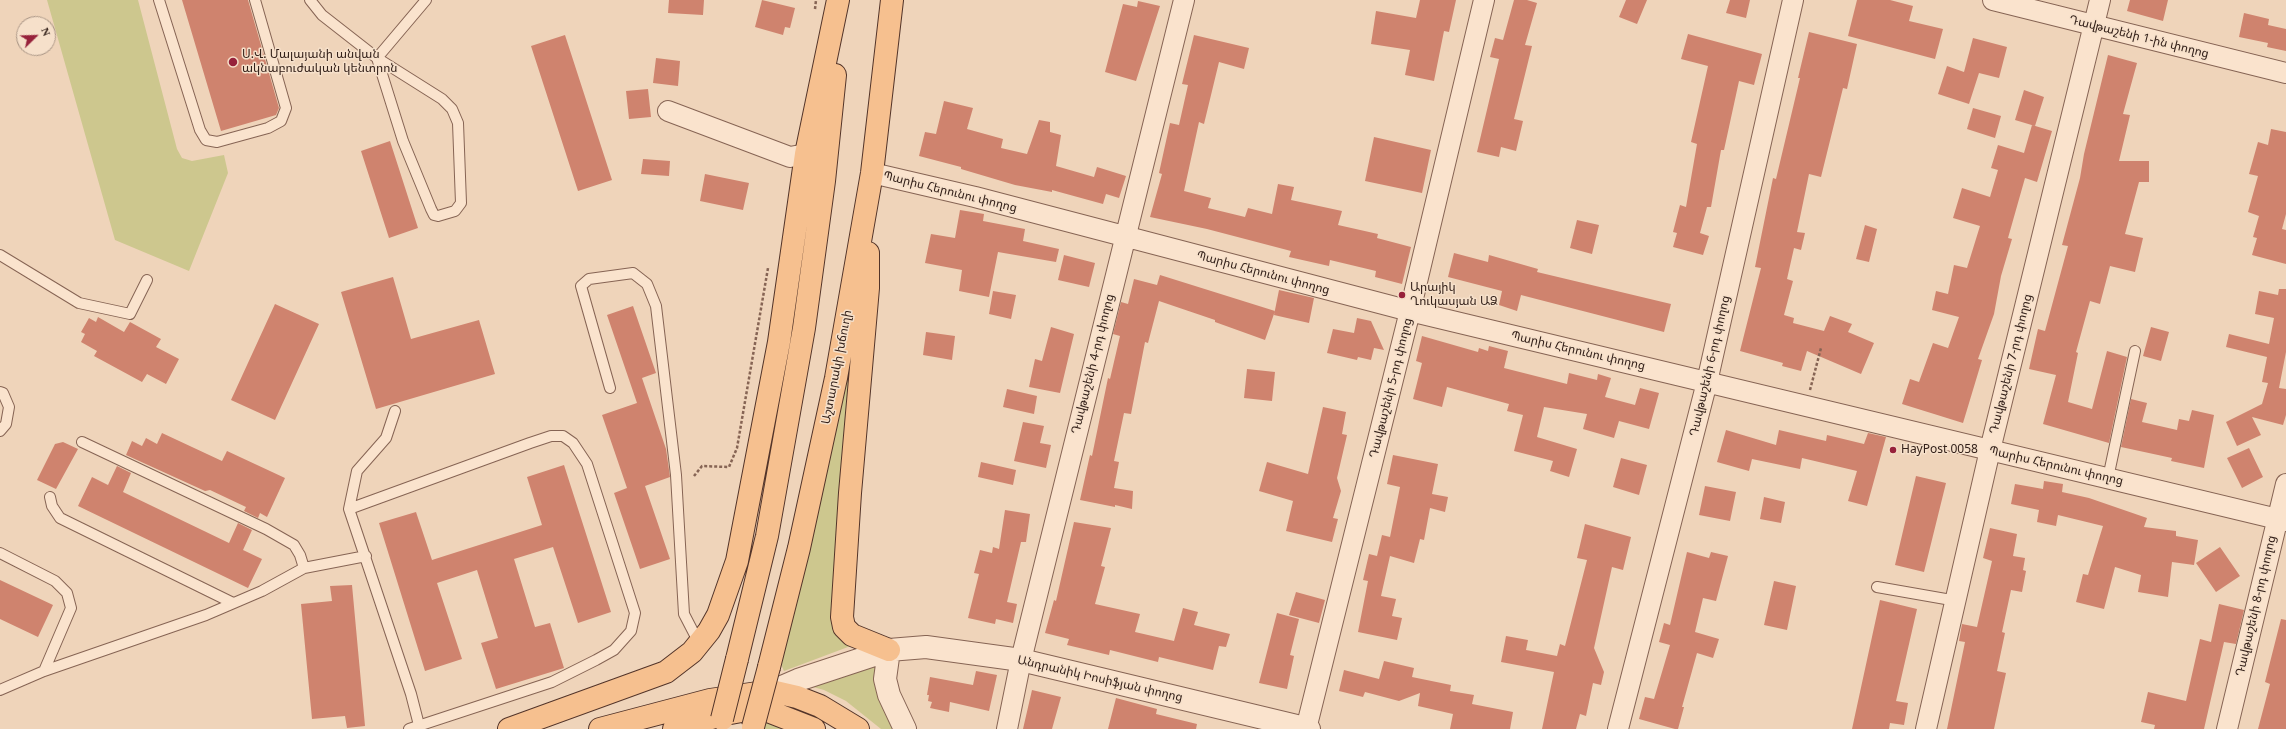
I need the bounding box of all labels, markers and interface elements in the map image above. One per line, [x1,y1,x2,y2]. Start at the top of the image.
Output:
street label: Դավթաշենի 1-ին փողոց [2068,13,2210,61]
north arrow [16,16,56,56]
text: N [39,26,53,38]
place label: Ս.Վ. Մալայանի անվան ակնաբուժական կենտրոն [242,48,398,76]
marker: Ս.Վ. Մալայանի անվան ակնաբուժական կենտրոն [227,56,239,68]
street label: Պարիս Հերունու փողոց [882,168,1018,216]
street label: Պարիս Հերունու փողոց [1195,248,1331,298]
place label: Արայիկ Ղուկասյան ԱՁ [1410,281,1498,309]
marker: Արայիկ Ղուկասյան ԱՁ [1397,290,1407,300]
street label: Դավթաշենի 4-րդ փողոց [1069,292,1117,436]
street label: Դավթաշենի 7-րդ փողոց [1987,292,2035,436]
street label: Դավթաշենի 6-րդ փողոց [1687,294,1733,438]
street label: Աշտարակի խճուղի [819,309,855,425]
street label: Դավթաշենի 5-րդ փողոց [1367,316,1415,460]
street label: Պարիս Հերունու փողոց [1509,329,1647,373]
place label: HayPost 0058 [1901,443,1978,457]
street label: Պարիս Հերունու փողոց [1987,444,2125,488]
marker: HayPost 0058 [1888,445,1898,455]
street label: Դավթաշենի 8-րդ փողոց [2233,534,2279,678]
street label: Անդրանիկ Իոսիֆյան փողոց [1016,653,1184,705]

